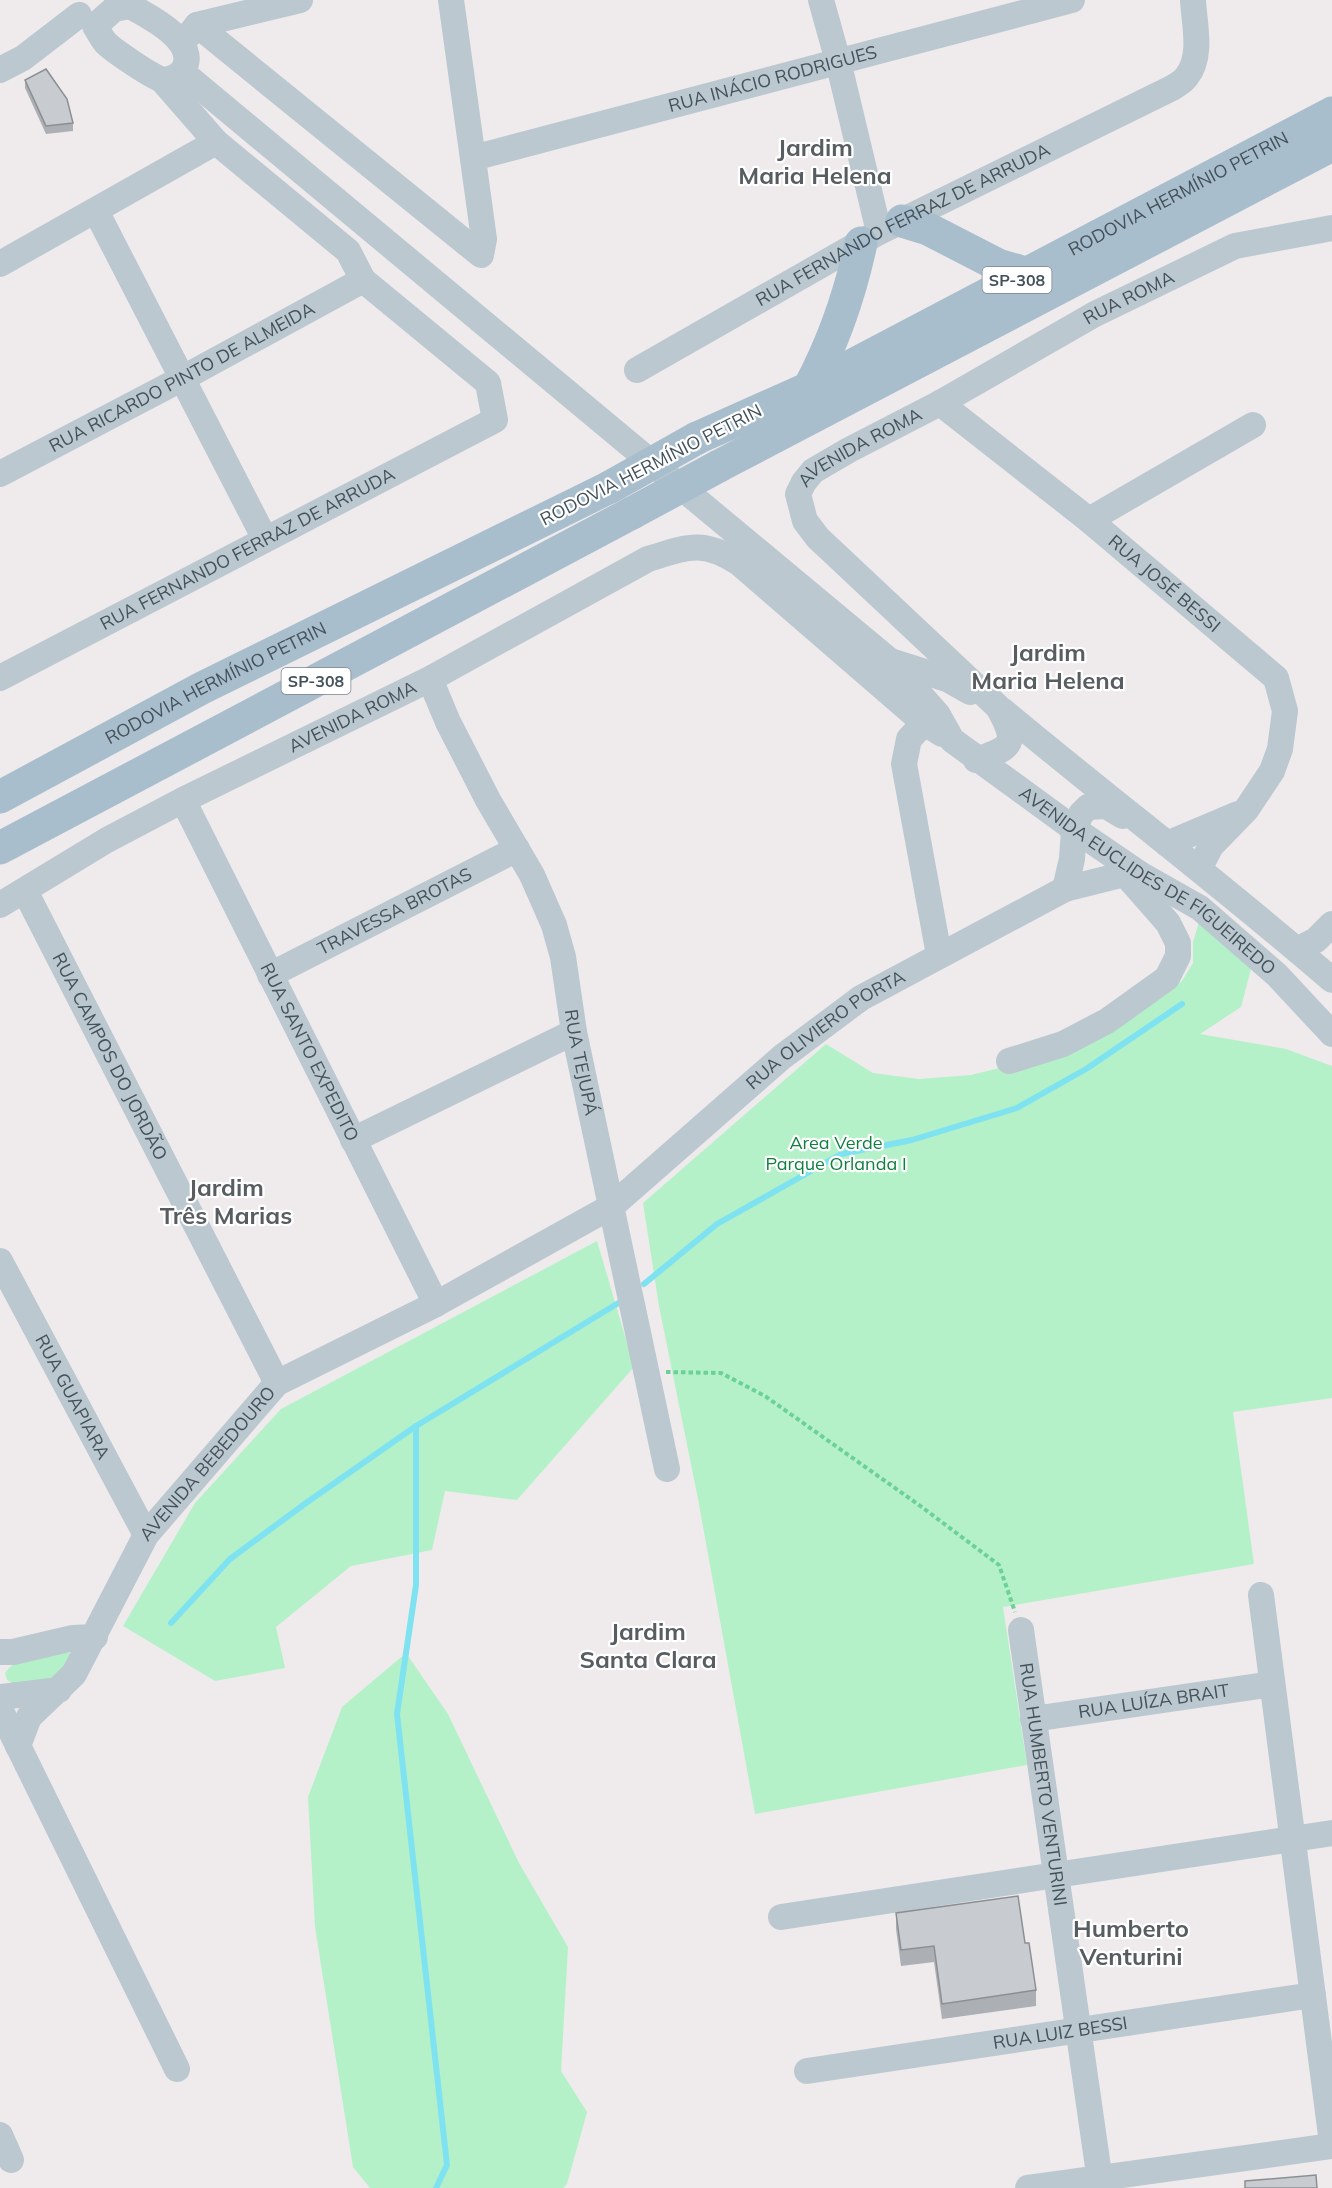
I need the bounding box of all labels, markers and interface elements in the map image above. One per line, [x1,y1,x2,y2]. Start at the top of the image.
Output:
street label: RUA INÁCIO RODRIGUES [666,40,880,117]
street label: RODOVIA HERMÍNIO PETRIN [1064,126,1292,261]
district label: Jardim Maria Helena [738,132,892,190]
street label: RUA FERNANDO FERRAZ DE ARRUDA [751,138,1054,311]
street label: RUA ROMA [1079,265,1178,329]
road number: SP-308 [982,267,1052,293]
street label: RUA RICARDO PINTO DE ALMEIDA [45,297,319,457]
street label: RODOVIA HERMÍNIO PETRIN [536,399,765,531]
street label: AVENIDA ROMA [793,402,926,491]
street label: RUA FERNANDO FERRAZ DE ARRUDA [96,462,399,635]
street label: RUA JOSÉ BESSI [1104,529,1225,637]
street label: RODOVIA HERMÍNIO PETRIN [101,617,330,749]
district label: Jardim Maria Helena [971,637,1125,695]
road number: SP-308 [282,668,350,694]
street label: AVENIDA ROMA [285,675,420,757]
street label: AVENIDA EUCLIDES DE FIGUEIREDO [1015,781,1281,980]
street label: TRAVESSA BROTAS [313,862,476,960]
street label: RUA CAMPOS DO JORDÃO [48,949,173,1164]
street label: RUA SANTO EXPEDITO [256,959,364,1145]
street label: RUA OLIVIERO PORTA [741,965,909,1094]
street label: RUA TEJUPÁ [560,1008,603,1117]
park label: Area Verde Parque Orlanda I [765,1131,907,1175]
district label: Jardim Três Marias [160,1172,292,1230]
street label: RUA GUAPIARA [30,1330,115,1463]
street label: AVENIDA BEBEDOURO [134,1381,280,1546]
district label: Jardim Santa Clara [579,1616,717,1674]
street label: RUA HUMBERTO VENTURINI [1015,1661,1072,1907]
street label: RUA LUÍZA BRAIT [1077,1678,1231,1723]
district label: Humberto Venturini [1073,1913,1189,1971]
street label: RUA LUIZ BESSI [991,2011,1129,2054]

